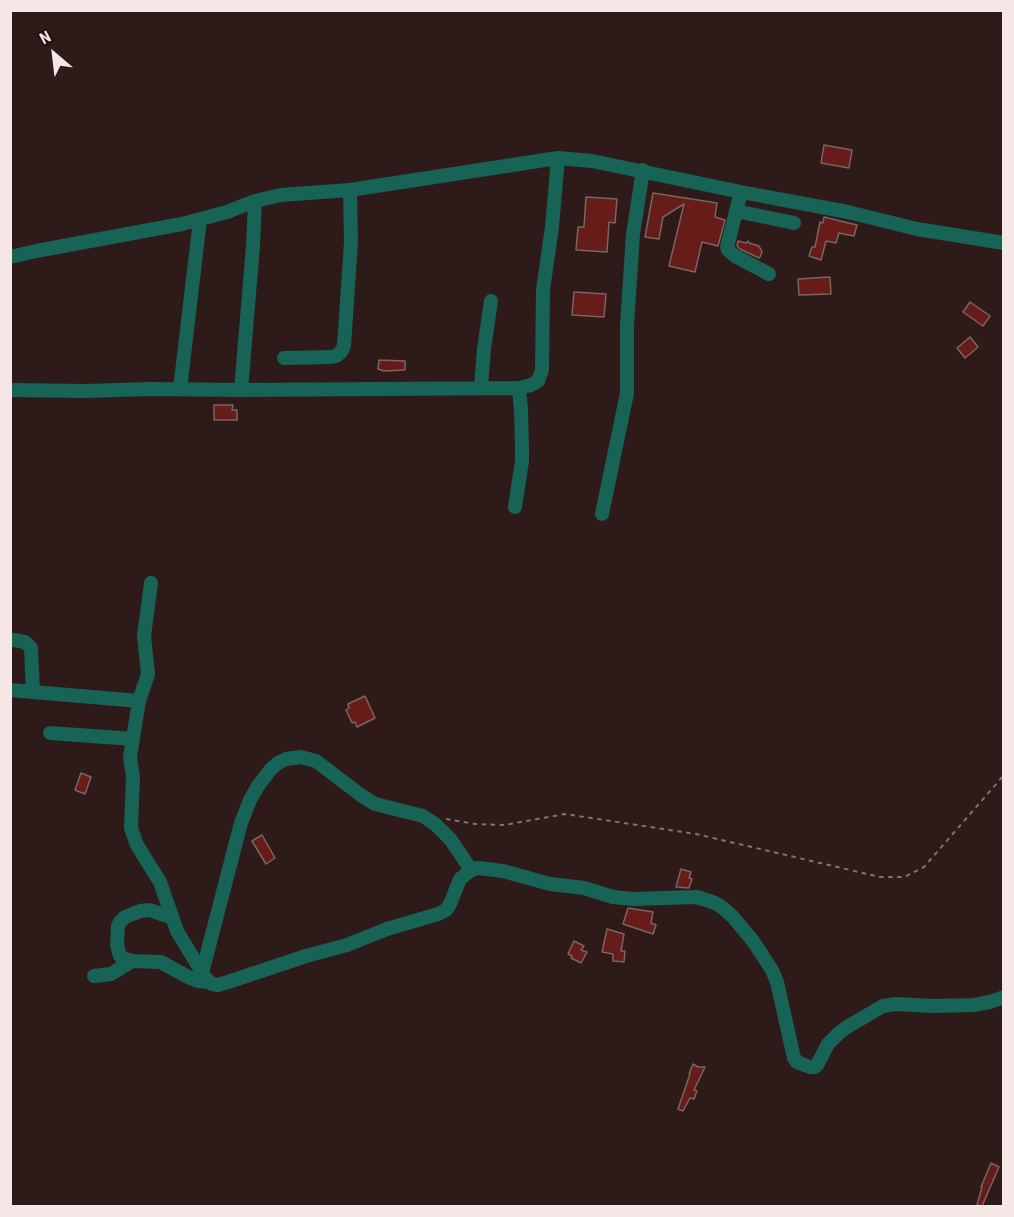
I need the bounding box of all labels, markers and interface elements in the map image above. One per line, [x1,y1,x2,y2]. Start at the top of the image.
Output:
north arrow [24,24,84,84]
text: N [37,27,54,48]

